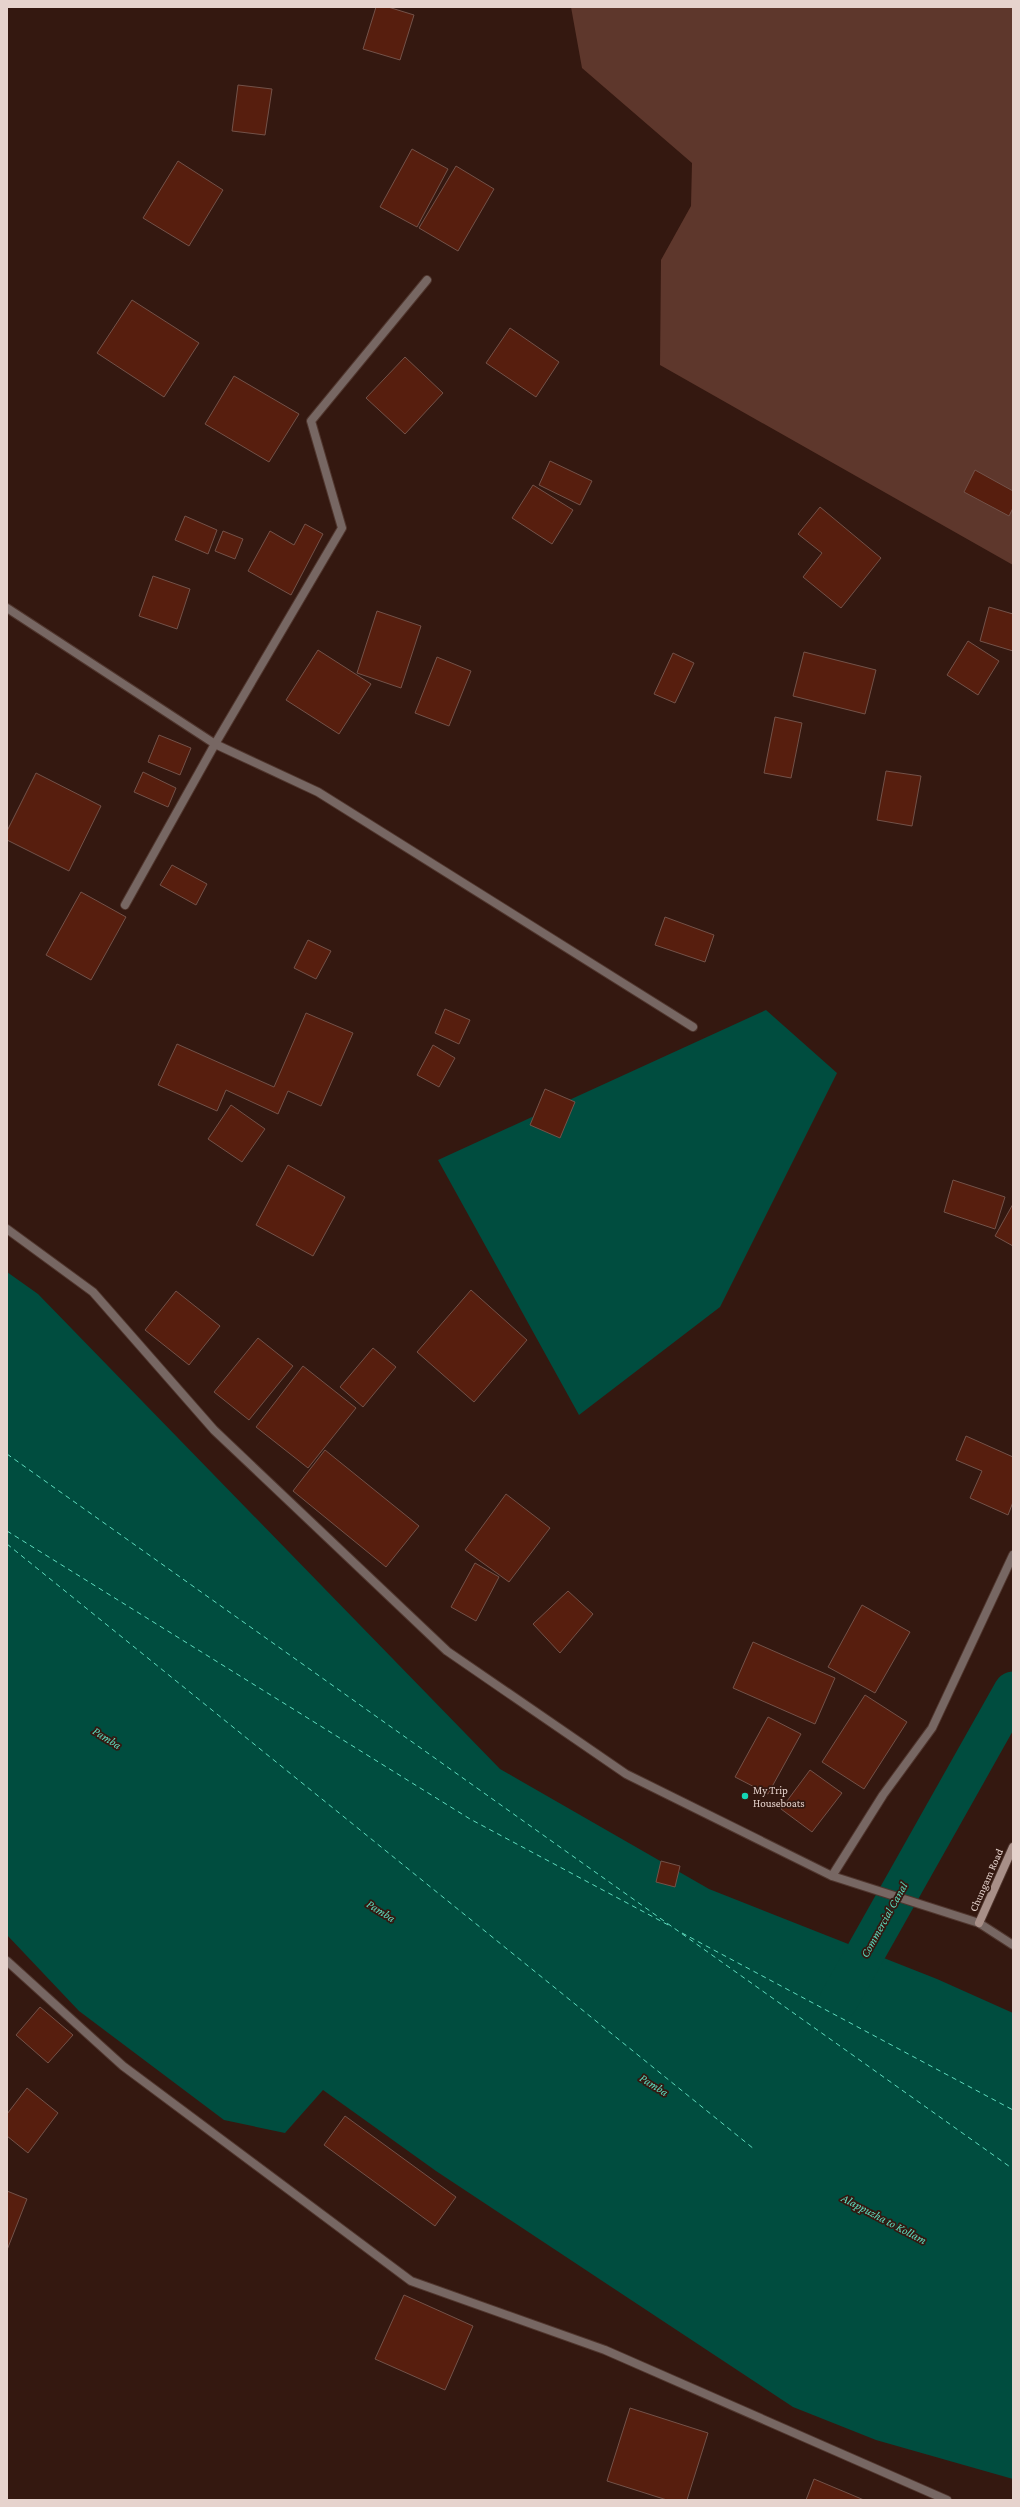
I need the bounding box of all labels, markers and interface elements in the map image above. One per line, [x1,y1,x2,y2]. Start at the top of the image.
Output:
water label: Pamba [90,1724,124,1752]
place label: My Trip Houseboats [753,1784,805,1809]
marker: My Trip Houseboats [740,1791,750,1801]
street label: Chungam Road [967,1846,1006,1914]
water label: Commercial Canal [858,1879,911,1960]
water label: Pamba [364,1897,398,1925]
water label: Pamba [637,2071,671,2099]
water label: Alappuzha to Kollam [838,2190,929,2247]

